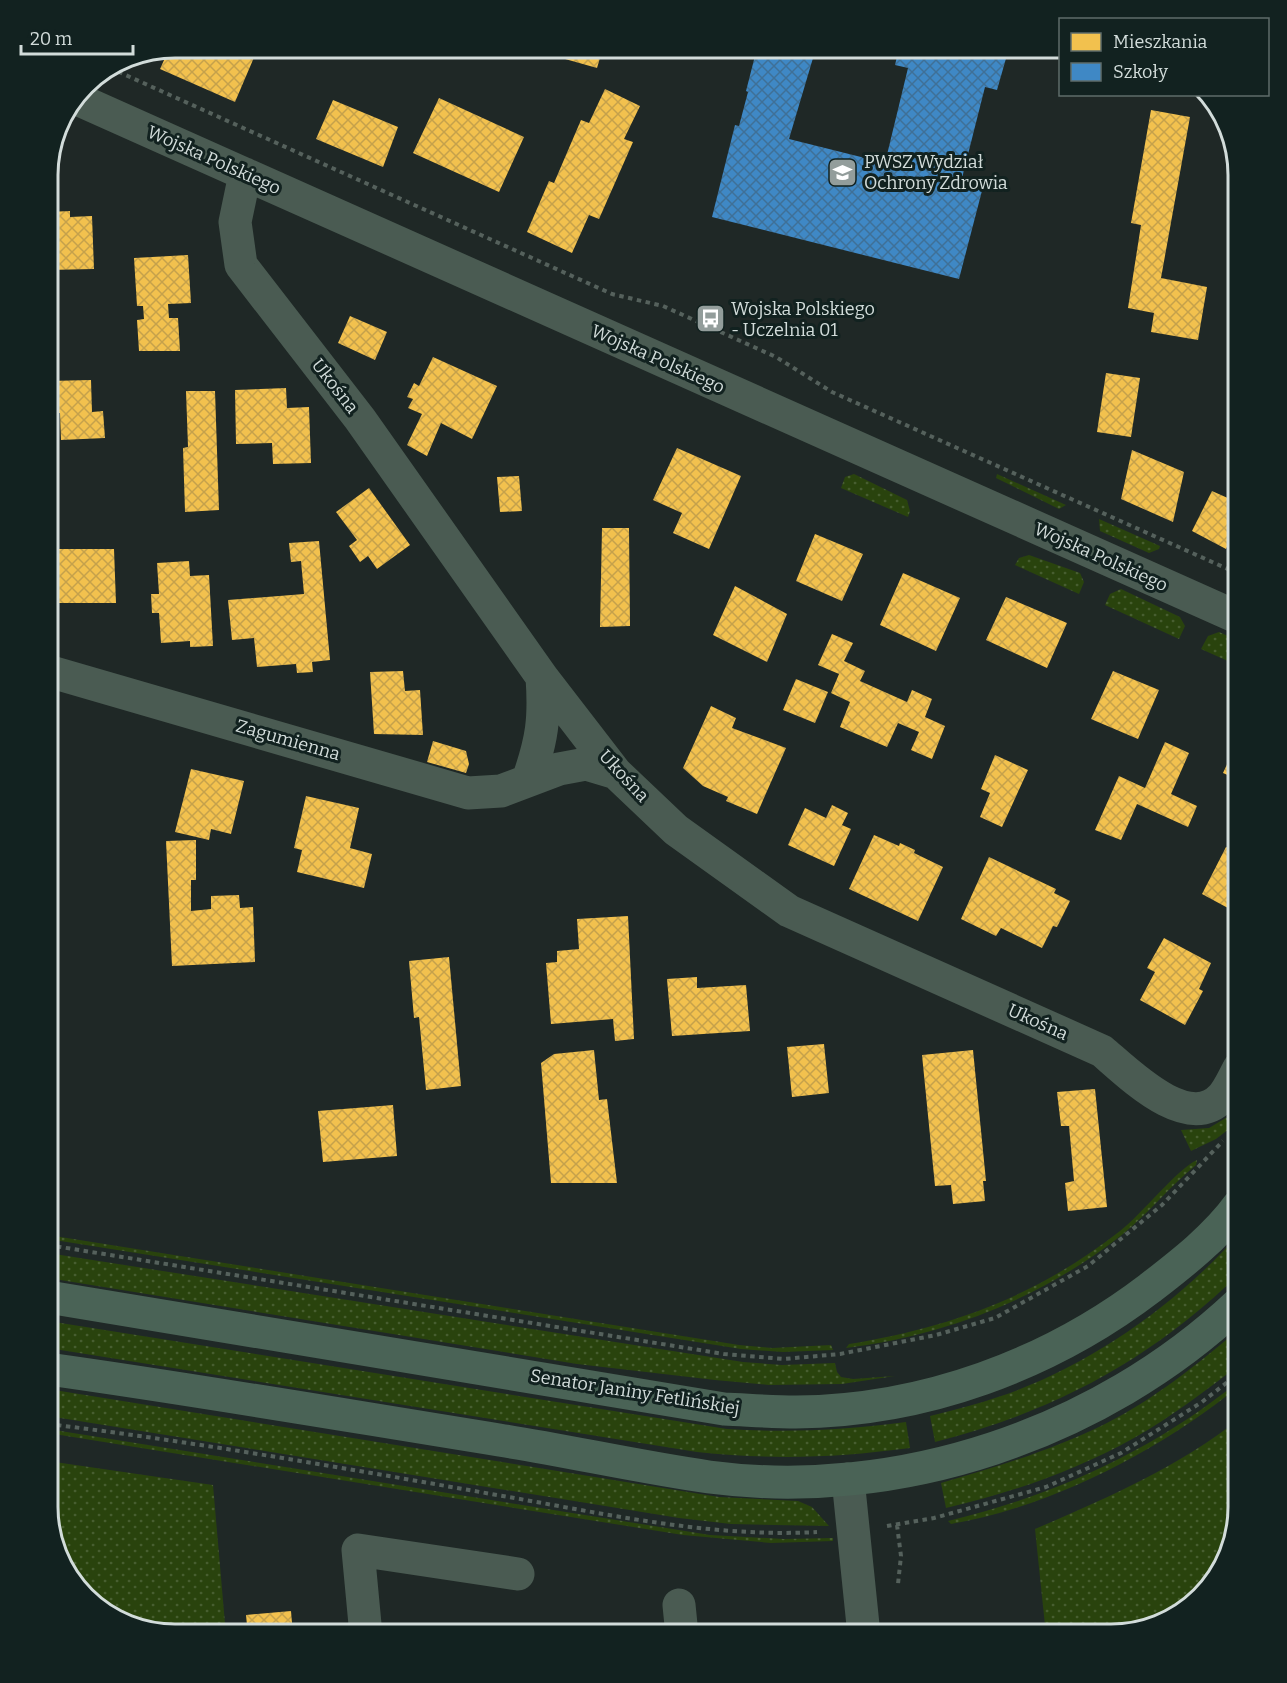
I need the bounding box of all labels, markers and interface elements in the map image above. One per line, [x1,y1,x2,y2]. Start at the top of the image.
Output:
scale bar [21,18,134,56]
legend [1059,18,1269,96]
text: 20 m [30,28,72,50]
text: Mieszkania [1113,31,1208,53]
text: Szkoły [1113,61,1168,83]
street label: Wojska Polskiego [144,121,284,199]
place label: PWSZ Wydział Ochrony Zdrowia [864,151,1008,194]
school or university icon: PWSZ Wydział Ochrony Zdrowia [827,156,859,188]
place label: Wojska Polskiego - Uczelnia 01 [731,298,875,341]
bus stop icon: Wojska Polskiego - Uczelnia 01 [694,303,726,335]
street label: Wojska Polskiego [588,320,728,398]
street label: Ukośna [307,354,363,418]
street label: Wojska Polskiego [1031,518,1171,596]
street label: Zagumienna [233,715,343,765]
street label: Ukośna [594,745,654,807]
street label: Ukośna [1005,999,1072,1045]
street label: Senator Janiny Fetlińskiej [529,1365,741,1419]

